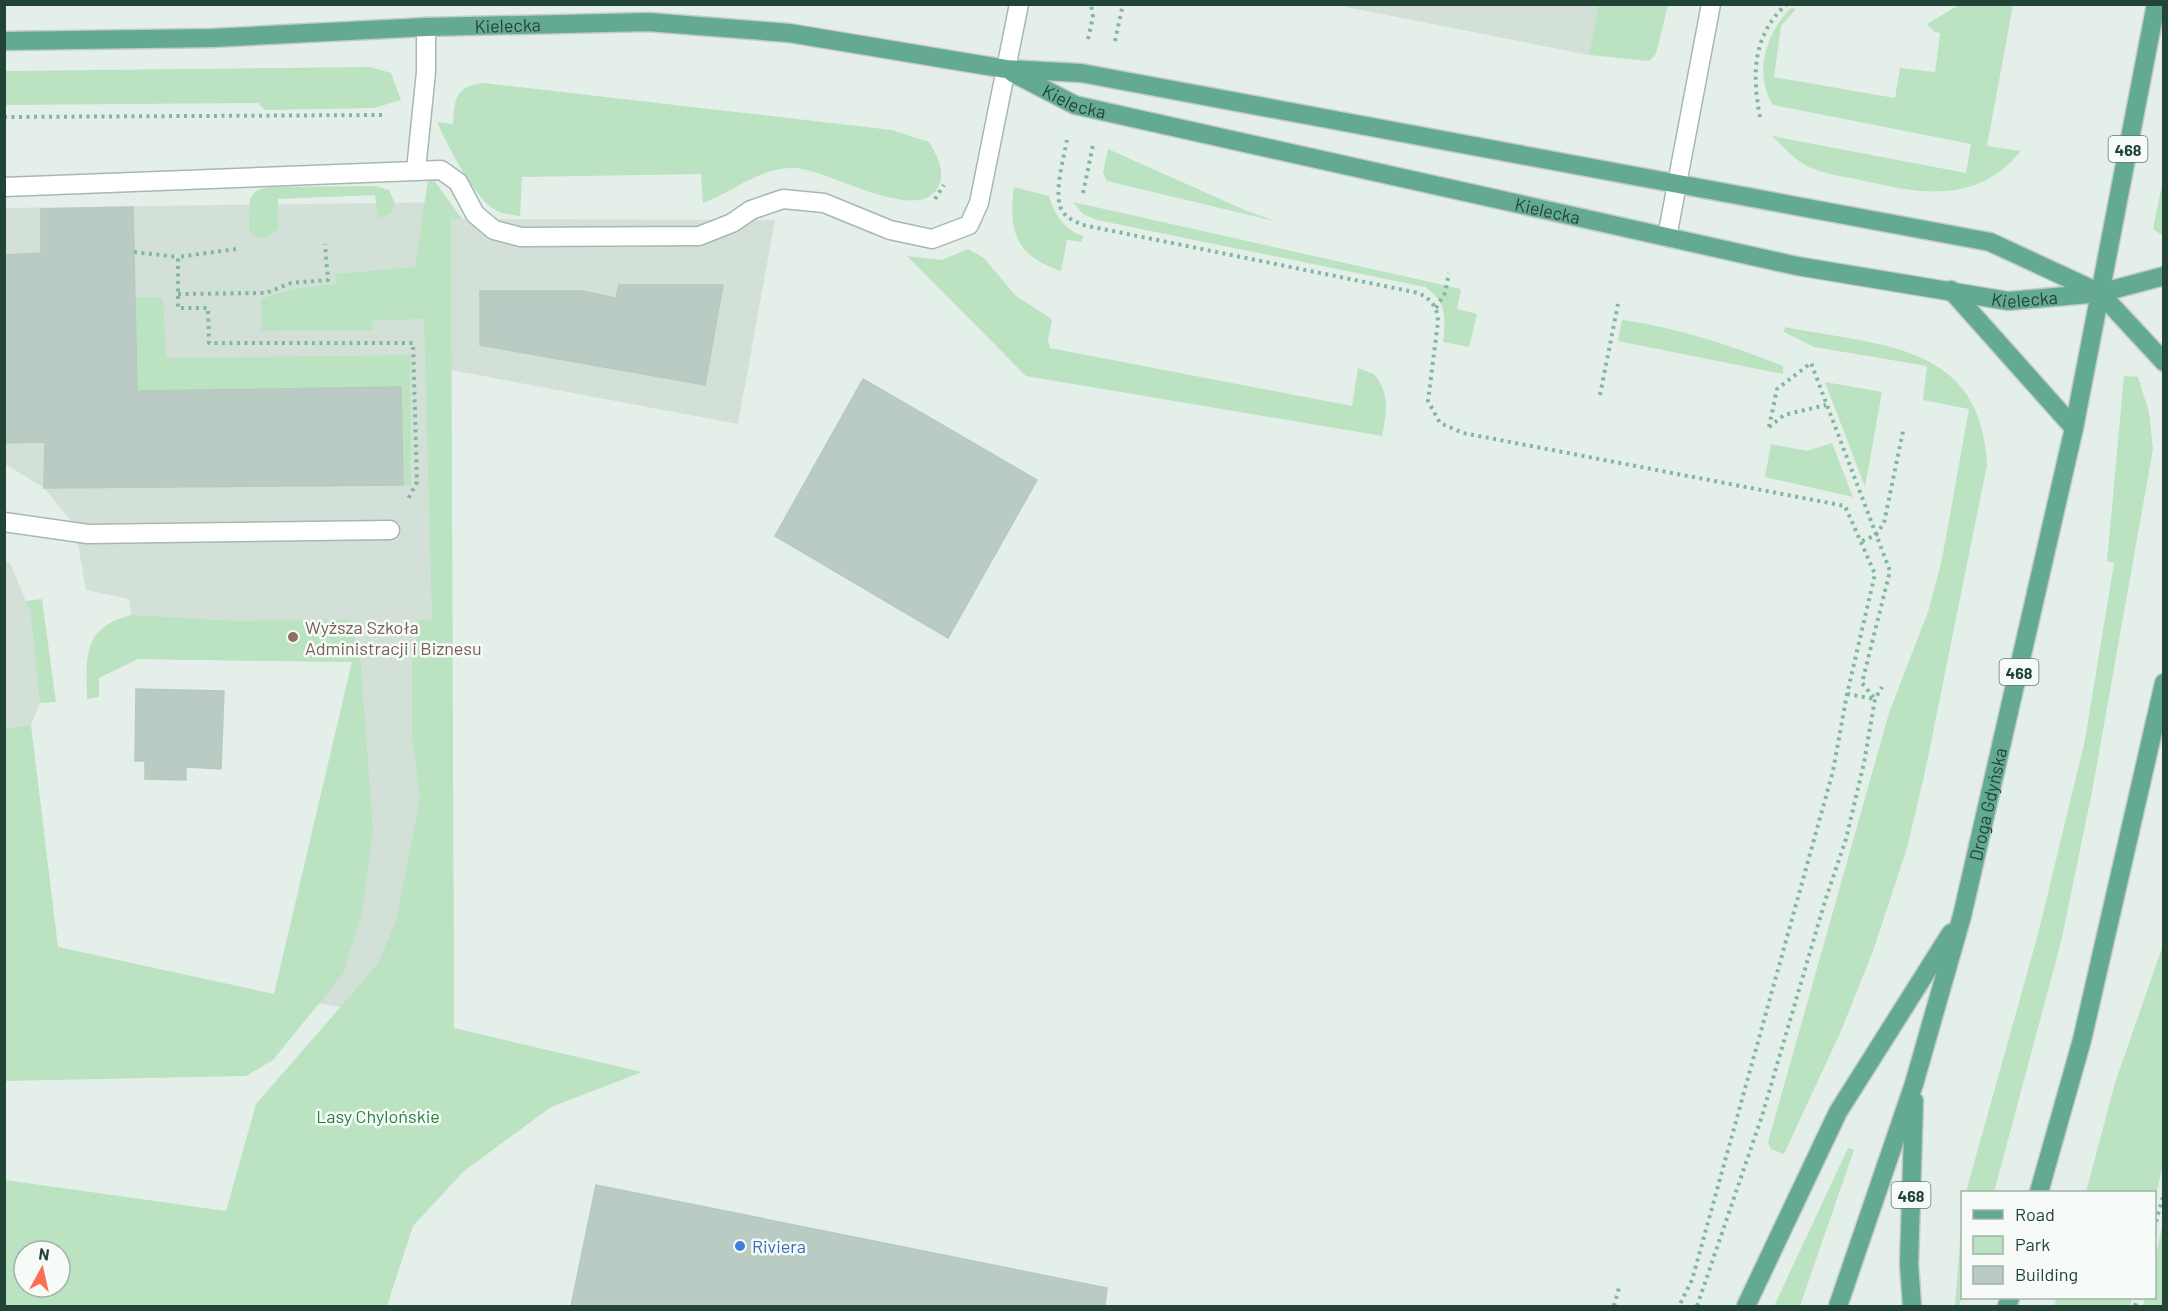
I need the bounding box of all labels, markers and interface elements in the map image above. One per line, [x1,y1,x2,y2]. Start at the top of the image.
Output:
street label: Kielecka [474,13,541,37]
street label: Kielecka [1039,79,1108,123]
road number: 468 [2108,136,2148,162]
street label: Kielecka [1513,192,1582,228]
street label: Kielecka [1990,286,2059,312]
place label: Wyższa Szkoła Administracji i Biznesu [305,616,482,659]
marker: Wyższa Szkoła Administracji i Biznesu [286,630,300,644]
road number: 468 [2000,659,2038,685]
street label: Droga Gdyńska [1964,746,2011,863]
park label: Lasy Chylońskie [316,1105,440,1127]
road number: 468 [1892,1182,1930,1208]
legend [1961,1191,2156,1299]
text: Road [2015,1203,2055,1225]
text: Park [2015,1233,2050,1255]
place label: Riviera [752,1235,806,1257]
north arrow [12,1239,72,1299]
marker: Riviera [733,1239,747,1253]
text: N [38,1244,51,1264]
text: Building [2015,1263,2078,1285]

